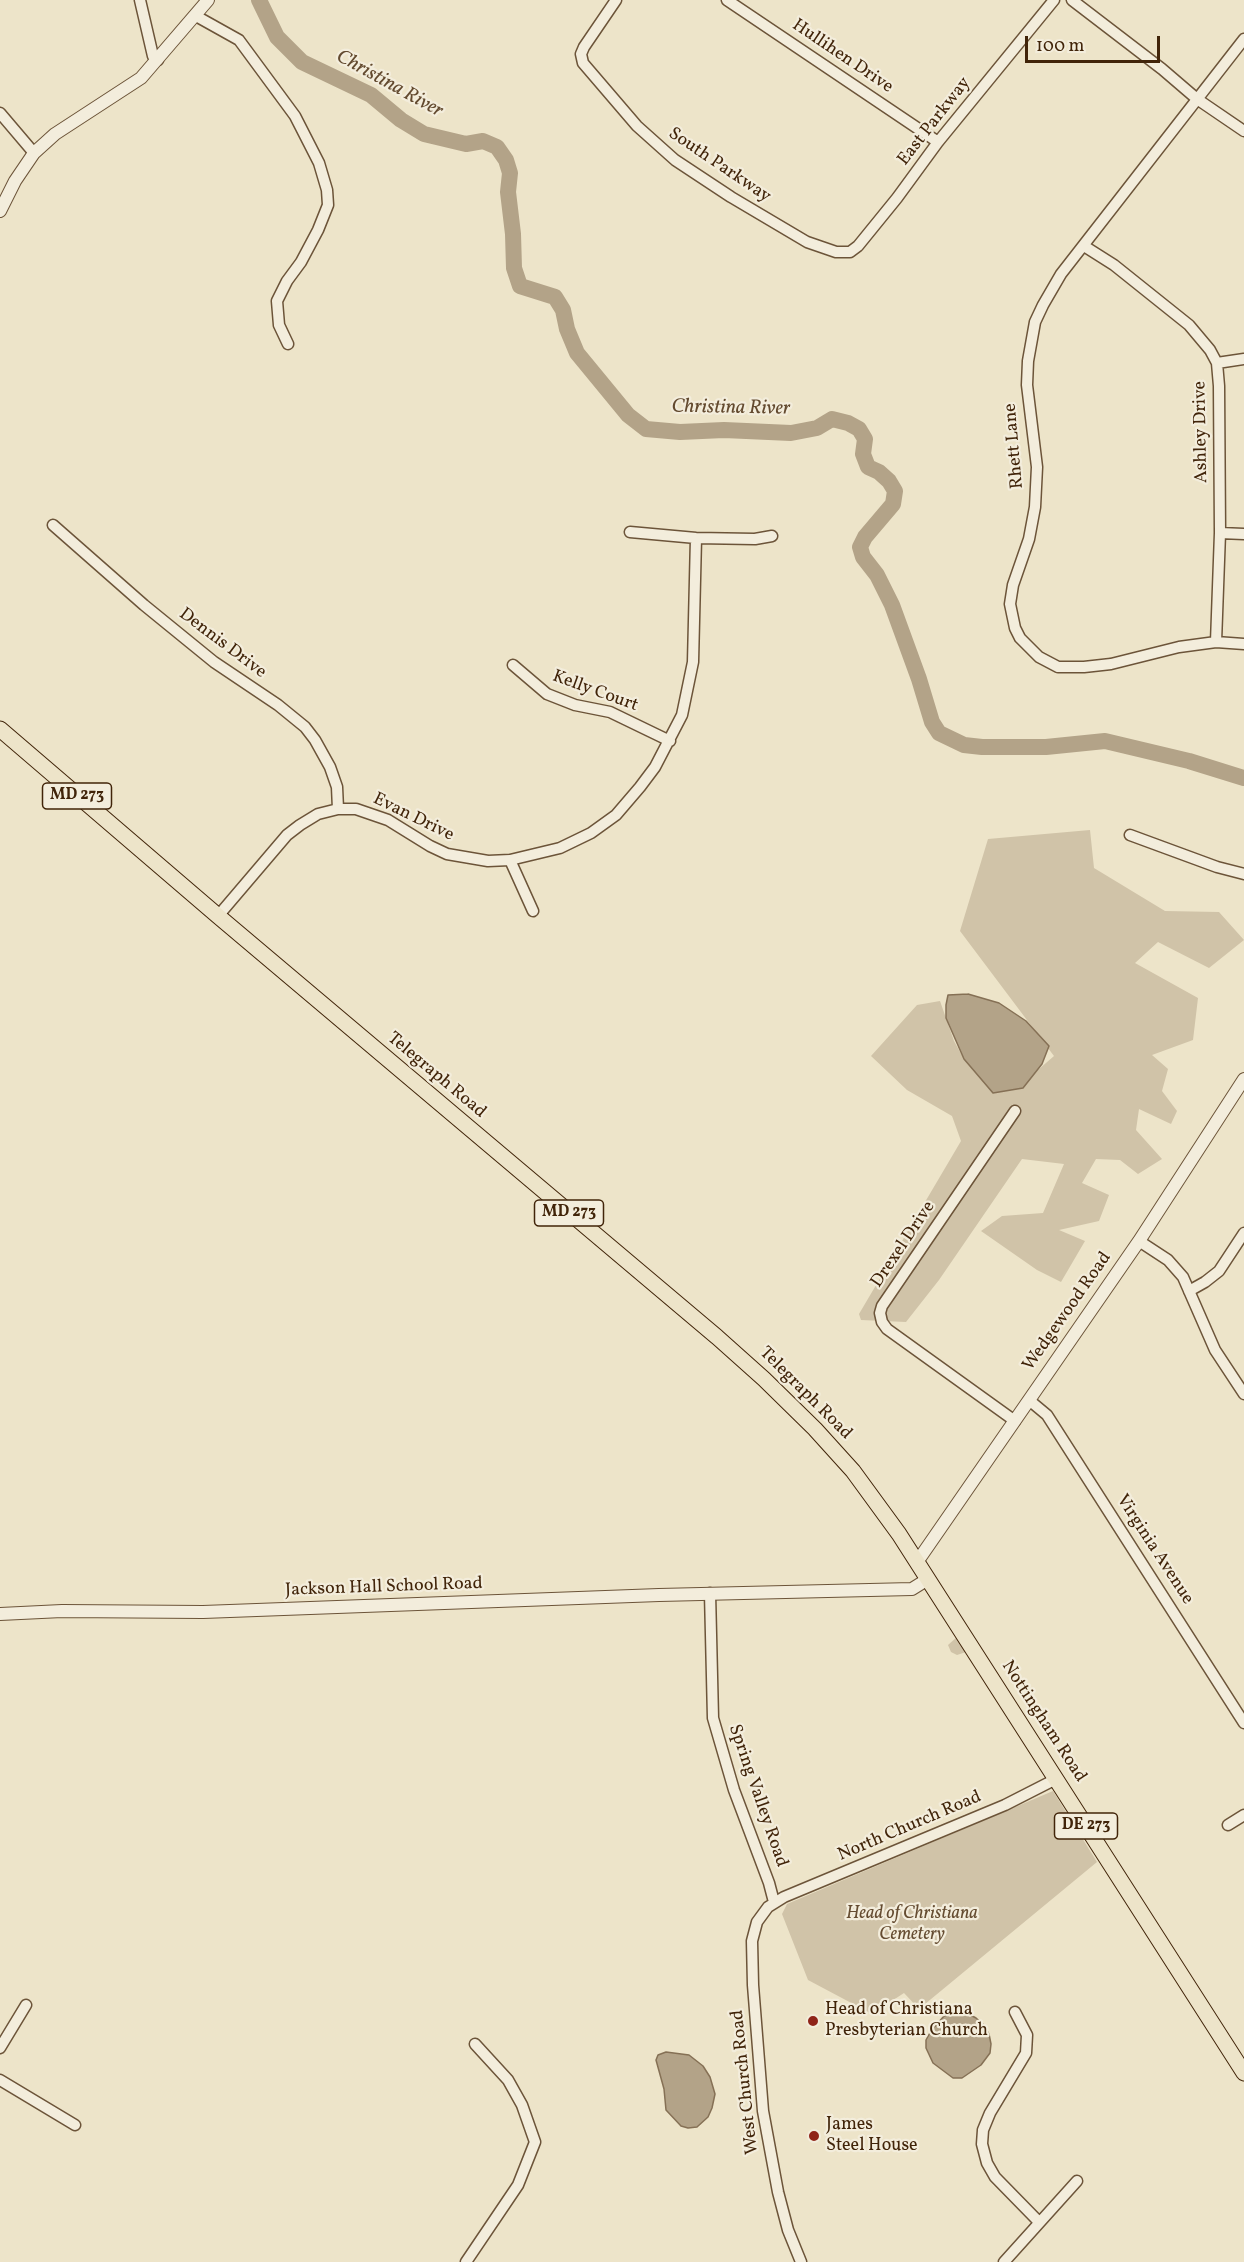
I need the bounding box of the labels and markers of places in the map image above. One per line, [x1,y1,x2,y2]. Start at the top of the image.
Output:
place label: Head of Christiana Presbyterian Church [825,2000,988,2042]
marker: Head of Christiana Presbyterian Church [806,2014,820,2028]
place label: James Steel House [826,2115,918,2158]
marker: James Steel House [807,2129,821,2143]

